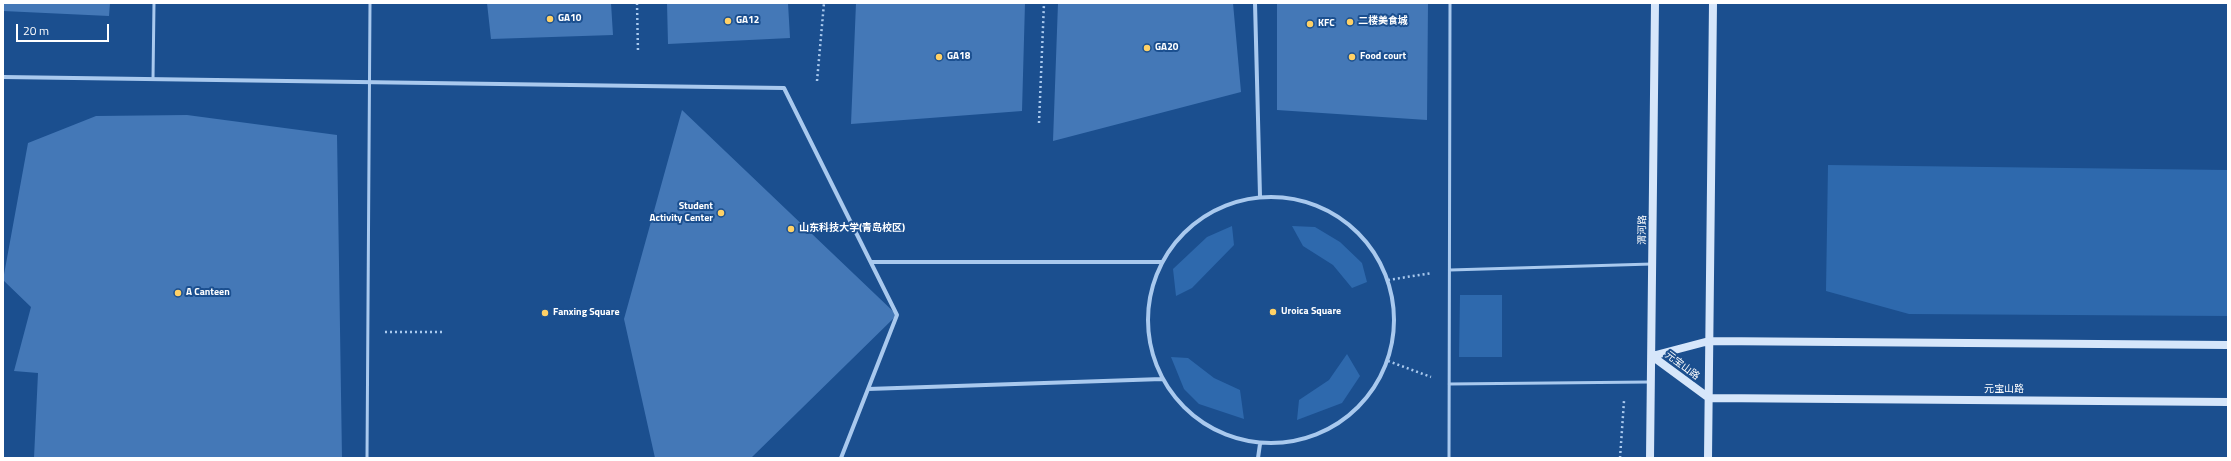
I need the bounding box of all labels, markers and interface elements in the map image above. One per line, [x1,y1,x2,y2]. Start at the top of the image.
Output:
place label: GA10 [558,13,581,25]
marker: GA10 [545,14,555,24]
place label: GA12 [736,15,759,27]
scale bar [18,16,111,42]
marker: GA12 [723,16,733,26]
place label: 二楼美食城 [1358,16,1408,28]
marker: 二楼美食城 [1345,17,1355,27]
place label: KFC [1318,18,1335,30]
marker: KFC [1305,19,1315,29]
text: 20 m [23,21,49,40]
place label: GA20 [1155,42,1178,54]
marker: GA20 [1142,43,1152,53]
place label: GA18 [947,51,970,63]
place label: Food court [1360,51,1406,63]
marker: GA18 [934,52,944,62]
marker: Food court [1347,52,1357,62]
place label: Student Activity Center [650,201,713,224]
marker: Student Activity Center [716,208,726,218]
street label: 渭河路 [1637,215,1649,245]
place label: 山东科技大学(青岛校区) [799,223,905,235]
marker: 山东科技大学(青岛校区) [786,224,796,234]
place label: A Canteen [186,287,230,299]
marker: A Canteen [173,288,183,298]
place label: Uroica Square [1281,306,1341,318]
place label: Fanxing Square [553,307,619,319]
marker: Uroica Square [1268,307,1278,317]
marker: Fanxing Square [540,308,550,318]
street label: 元宝山路 [1662,349,1702,383]
street label: 元宝山路 [1984,384,2024,396]

